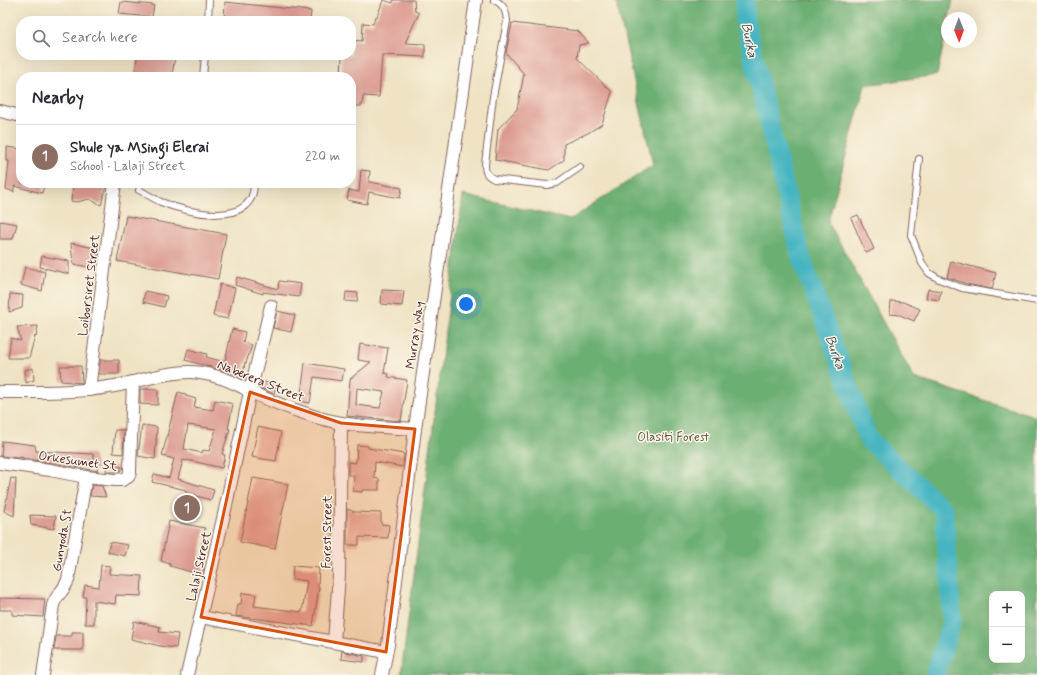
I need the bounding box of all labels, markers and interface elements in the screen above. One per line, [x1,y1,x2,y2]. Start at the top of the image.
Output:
north arrow [941,12,977,48]
search box [16,16,356,60]
water label: Burka [737,21,762,59]
icon: search [30,27,52,49]
text: Search here [62,28,138,48]
text: Nearby [32,87,84,109]
text: Shule ya Msingi Elerai [70,138,209,158]
text: 1 [42,148,48,165]
text: 220 m [305,148,340,165]
text: School · Lalaji Street [70,158,185,175]
street label: Loiborsiret Street [75,233,104,337]
your location [456,294,476,314]
street label: Murray Way [402,300,429,370]
water label: Burka [821,333,850,372]
street label: Naberera Street [215,356,306,407]
park label: Olasiti Forest [637,429,709,446]
street label: Orkesumet St [37,448,119,475]
pin: 1 [174,493,200,523]
street label: Forest Street [318,495,337,569]
street label: Gunyoda St [49,508,76,573]
street label: Lalaji Street [183,529,216,603]
map controls [989,591,1025,663]
button: + [989,591,1025,627]
button: − [989,627,1025,663]

